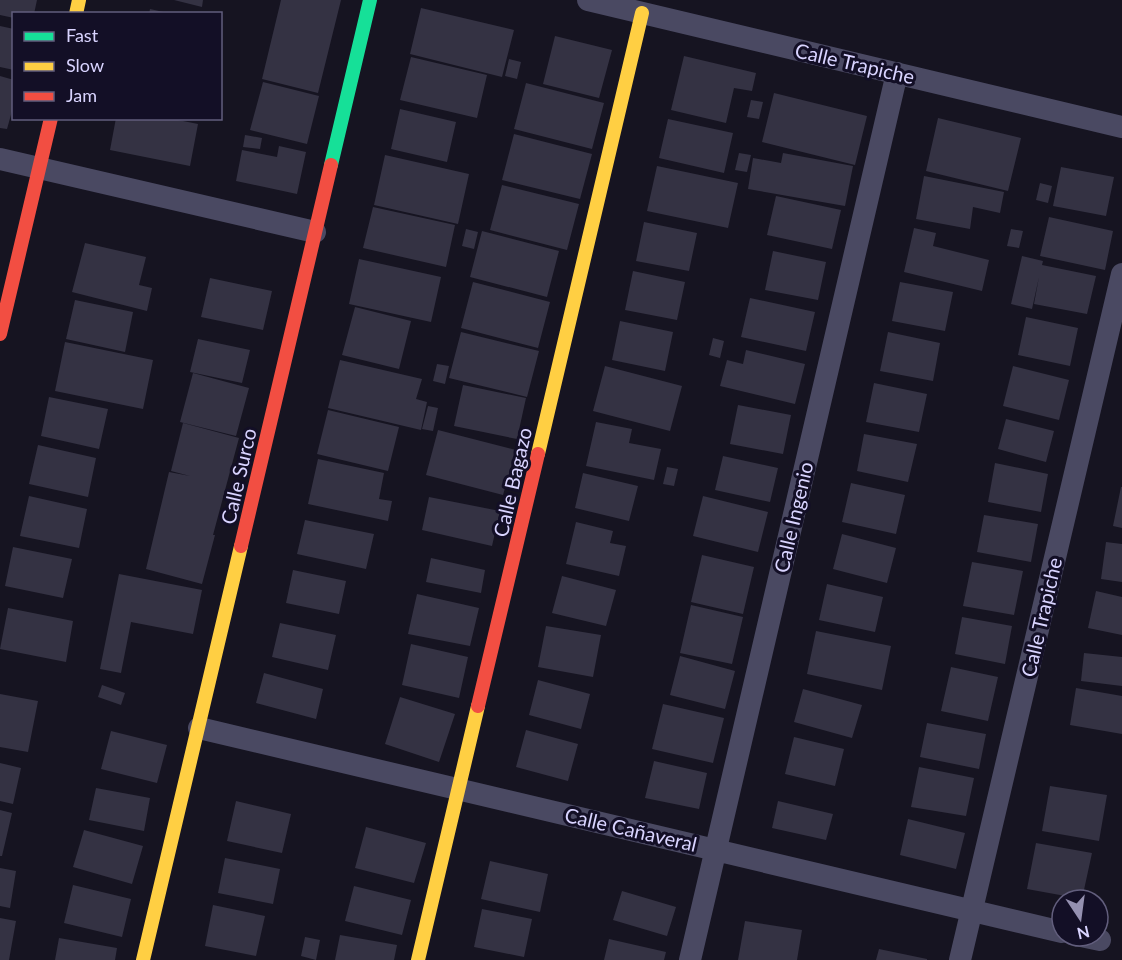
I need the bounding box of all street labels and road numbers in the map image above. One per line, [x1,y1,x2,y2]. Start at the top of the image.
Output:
street label: Calle Trapiche [793,38,917,88]
street label: Calle Bagazo [488,425,536,539]
street label: Calle Surco [215,426,261,526]
street label: Calle Ingenio [769,459,817,575]
street label: Calle Trapiche [1016,555,1066,679]
street label: Calle Cañaveral [563,802,699,856]

